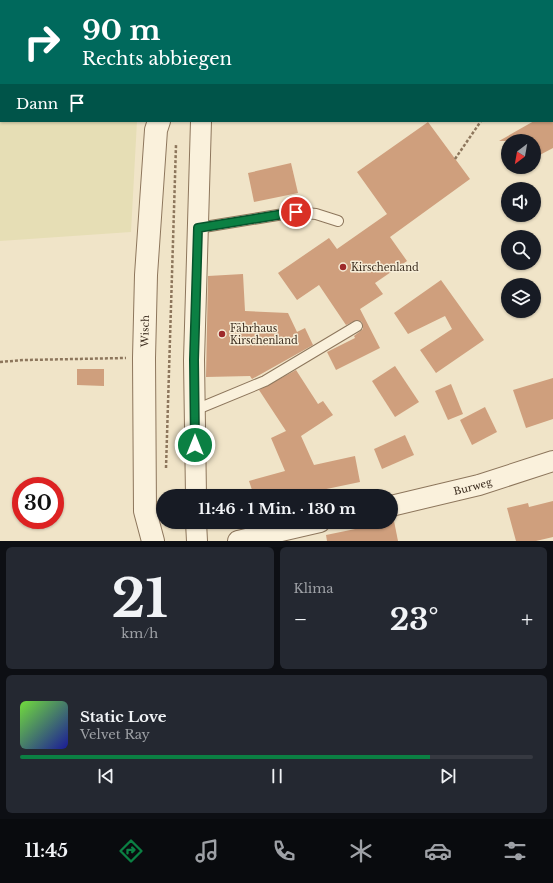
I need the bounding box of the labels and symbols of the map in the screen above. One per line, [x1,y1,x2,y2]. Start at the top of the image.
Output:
north arrow [501,134,541,174]
pin [279,195,313,229]
place label: Kirschenland [351,261,419,274]
marker: Kirschenland [338,262,348,272]
street label: Wisch [138,315,152,348]
place label: Fährhaus Kirschenland [230,322,298,347]
marker: Fährhaus Kirschenland [217,329,227,339]
position arrow [174,424,216,466]
street label: Burweg [452,475,495,498]
speed limit sign: 30 [12,477,64,529]

